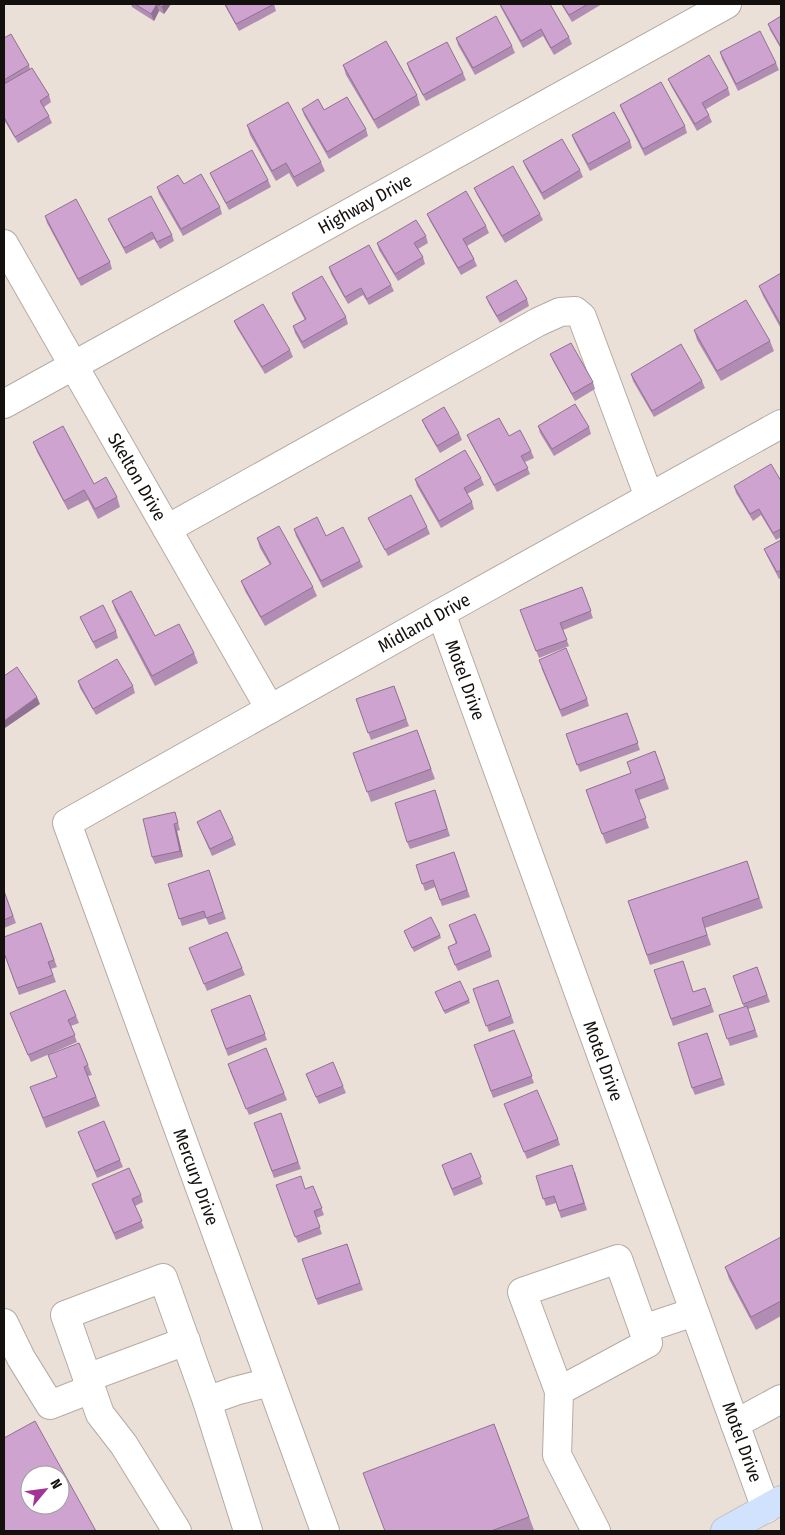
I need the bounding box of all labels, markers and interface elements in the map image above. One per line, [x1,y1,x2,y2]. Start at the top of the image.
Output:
street label: Highway Drive [314,169,416,239]
street label: Skelton Drive [103,429,171,525]
street label: Midland Drive [374,589,474,657]
street label: Motel Drive [440,637,490,723]
street label: Motel Drive [578,1018,628,1104]
street label: Mercury Drive [168,1126,224,1228]
street label: Motel Drive [717,1399,767,1485]
north arrow [20,1465,70,1515]
text: N [46,1476,65,1492]

